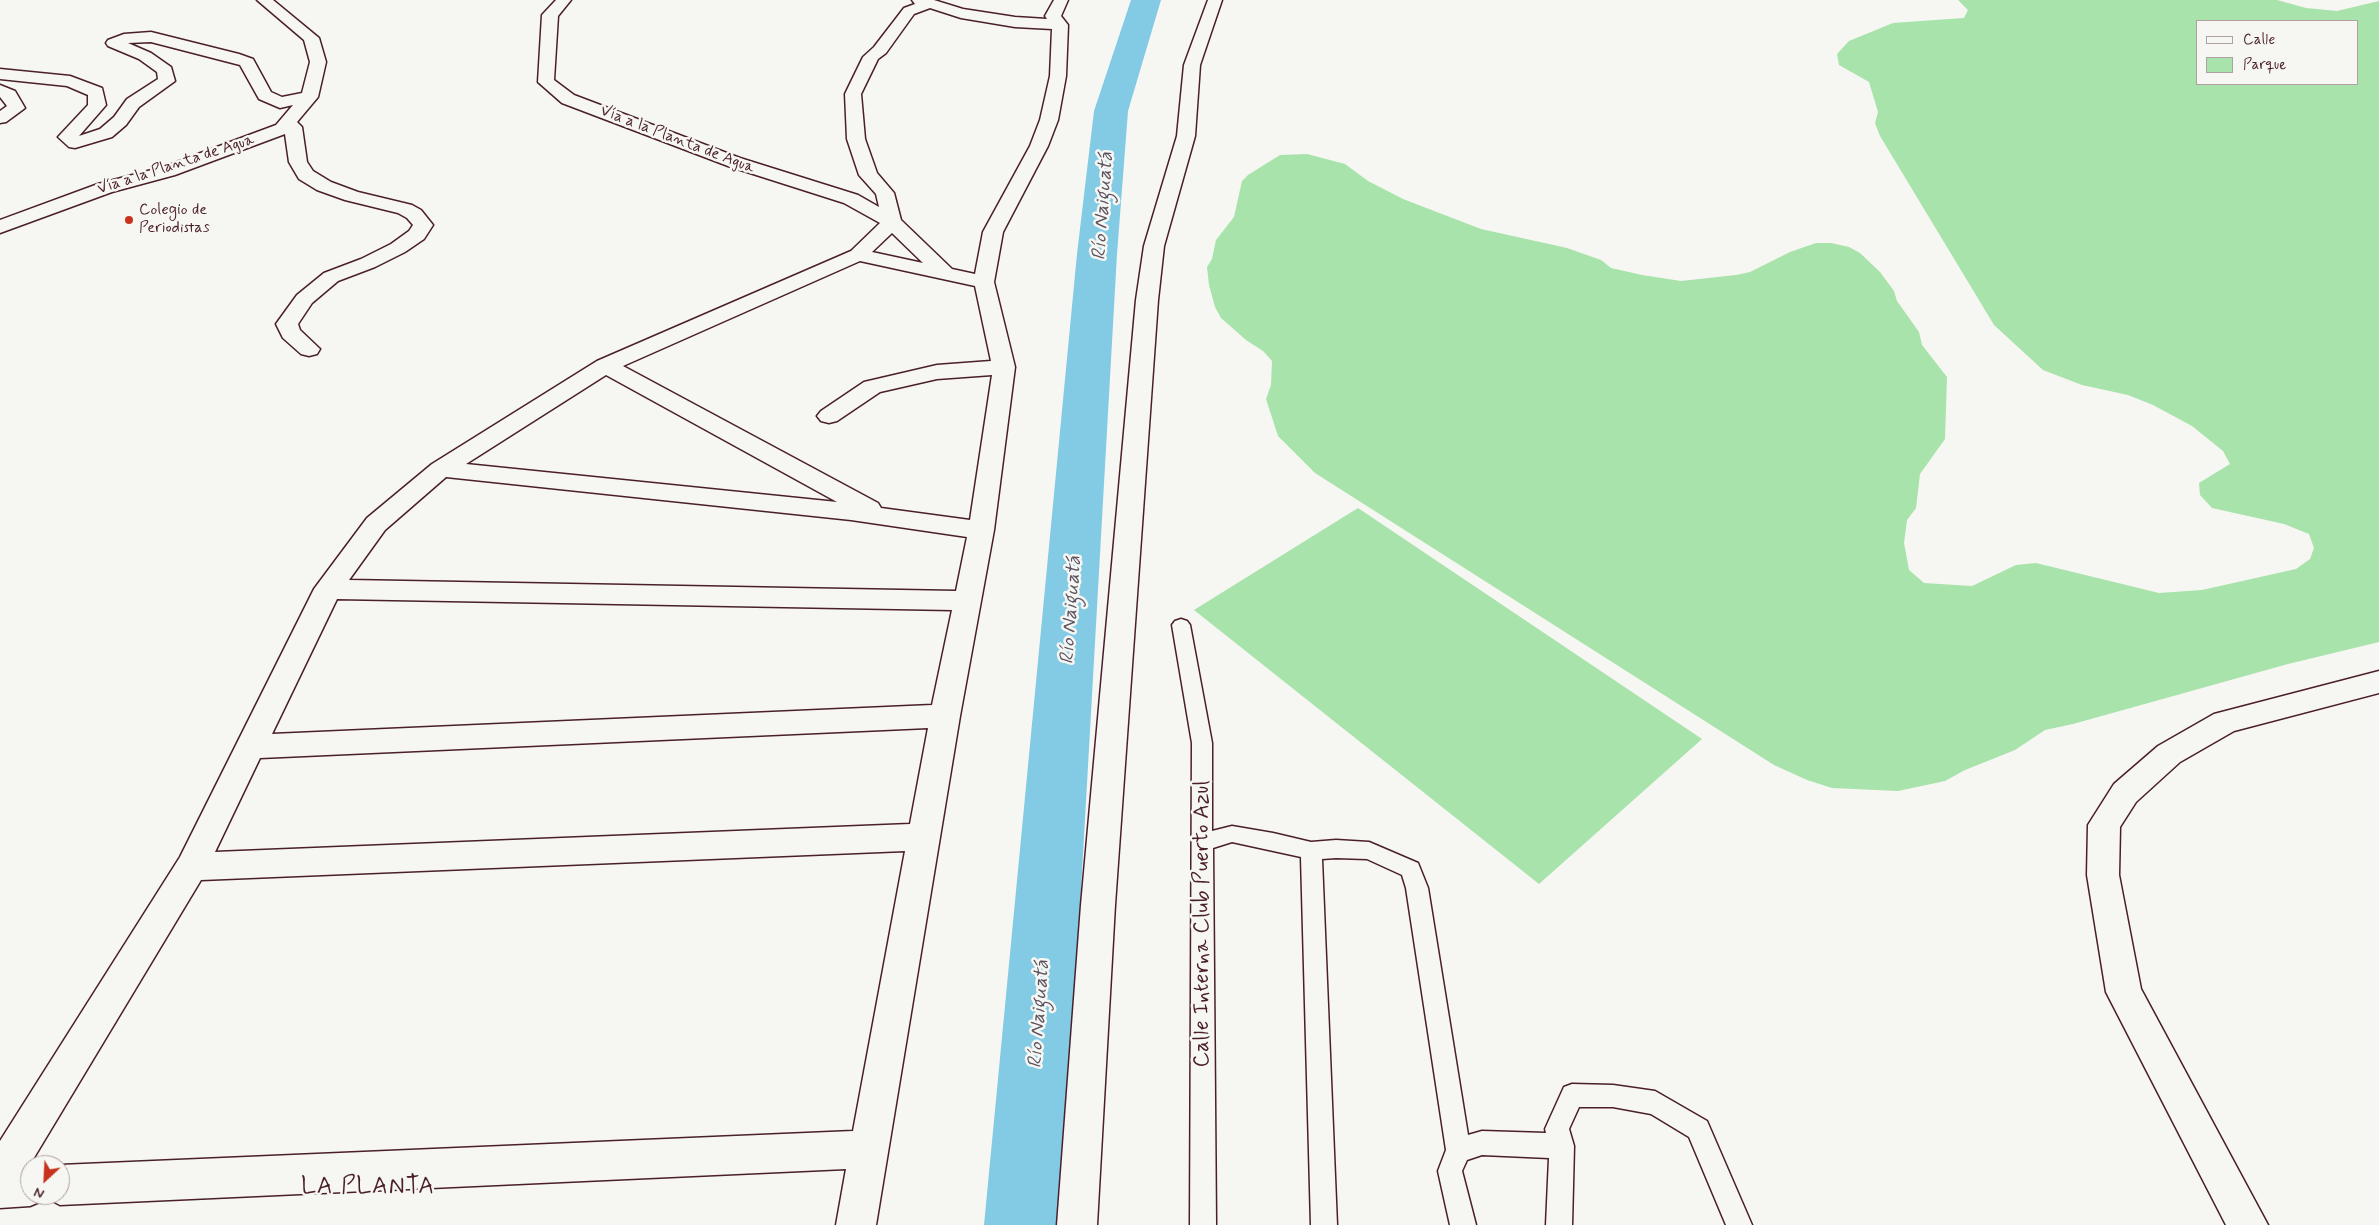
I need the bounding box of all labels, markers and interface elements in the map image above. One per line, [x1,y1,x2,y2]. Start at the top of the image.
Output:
legend [2196,20,2359,85]
text: Calle [2243,30,2275,50]
text: Parque [2243,55,2286,75]
street label: Vía a la Planta de Agua [597,102,757,178]
street label: Vía a la Planta de Agua [95,131,257,199]
water label: Río Naiguatá [1088,151,1120,261]
place label: Colegio de Periodistas [139,201,210,239]
marker: Colegio de Periodistas [123,214,135,226]
water label: Río Naiguatá [1056,555,1088,665]
street label: Calle Interna Club Puerto Azul [1190,780,1216,1068]
water label: Río Naiguatá [1024,959,1056,1069]
north arrow [20,1155,70,1205]
district label: LA PLANTA [301,1174,435,1202]
text: N [31,1183,47,1203]

